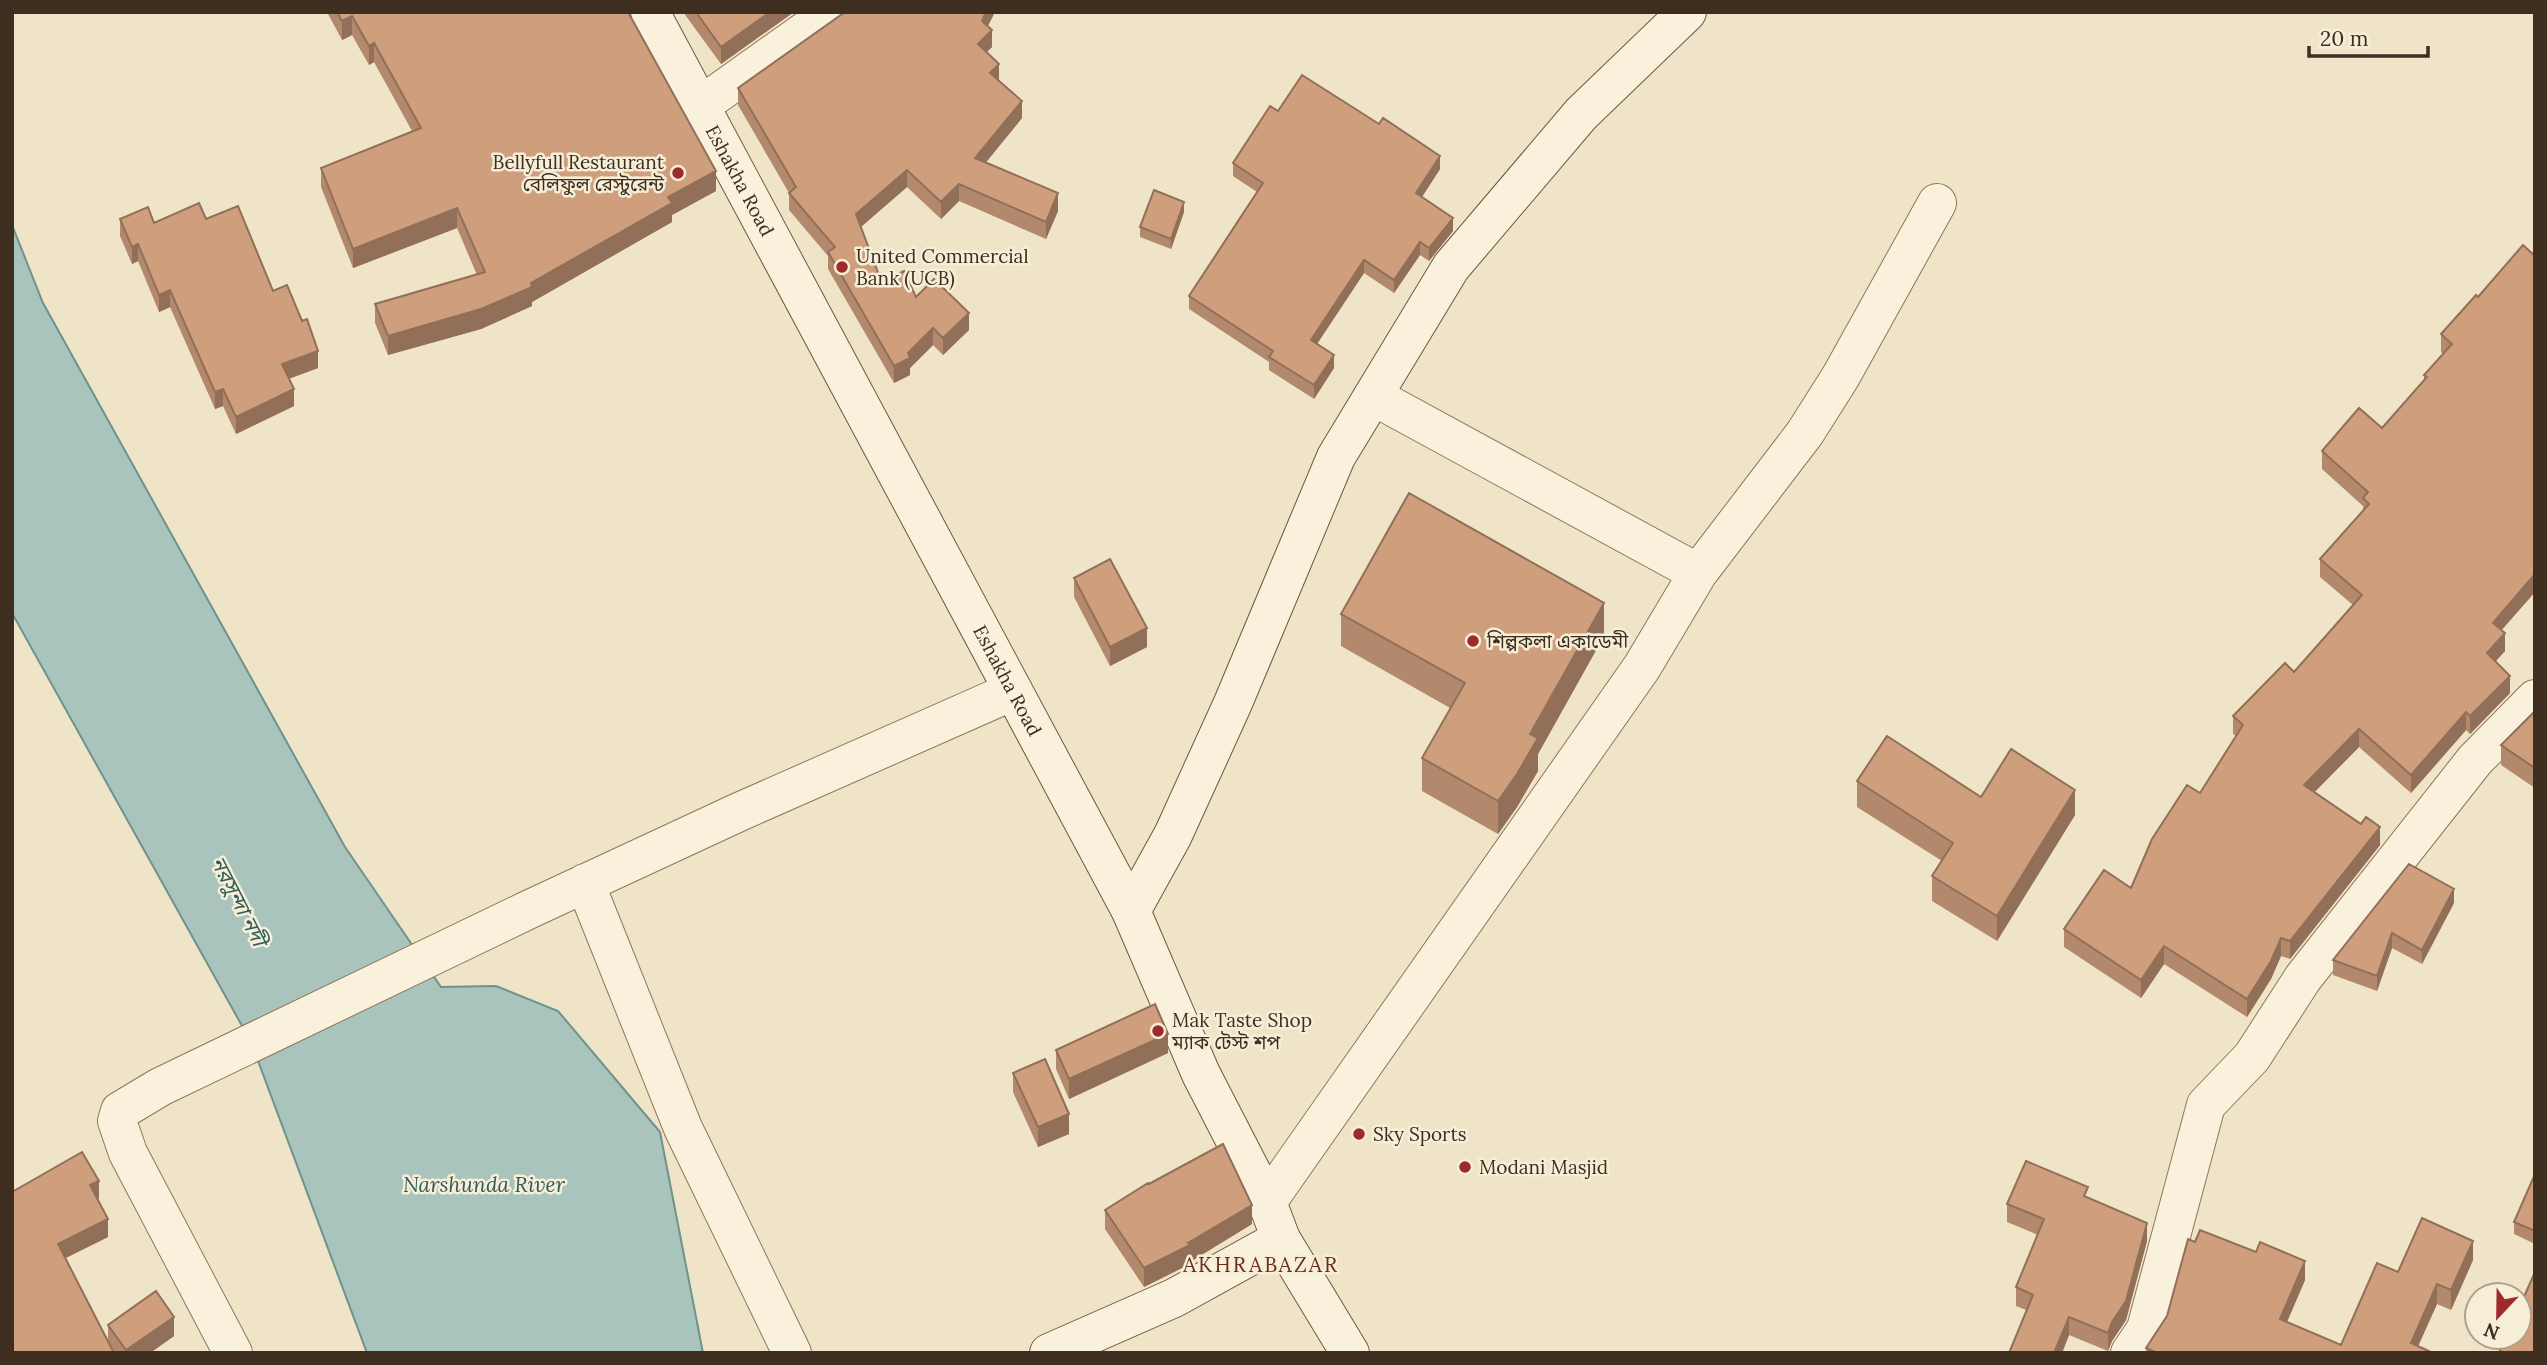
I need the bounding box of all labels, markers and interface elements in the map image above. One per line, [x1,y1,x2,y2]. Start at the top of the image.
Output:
scale bar [2309,14,2428,58]
text: 20 m [2320,25,2369,52]
street label: Eshakha Road [701,121,780,240]
place label: Bellyfull Restaurant বেলিফুল রেস্টুরেন্ট [493,150,665,196]
marker: Bellyfull Restaurant বেলিফুল রেস্টুরেন্ট [670,165,686,181]
place label: United Commercial Bank (UCB) [856,244,1029,291]
marker: United Commercial Bank (UCB) [834,259,850,275]
street label: Eshakha Road [968,621,1047,740]
place label: শিল্পকলা একাডেমী [1486,629,1629,653]
marker: শিল্পকলা একাডেমী [1465,633,1481,649]
water label: নরসুন্দা নদী [205,852,275,954]
place label: Mak Taste Shop ম্যাক টেস্ট শপ [1171,1008,1312,1054]
marker: Mak Taste Shop ম্যাক টেস্ট শপ [1150,1023,1166,1039]
place label: Sky Sports [1373,1122,1467,1146]
marker: Sky Sports [1351,1126,1367,1142]
place label: Modani Masjid [1479,1155,1608,1179]
marker: Modani Masjid [1457,1159,1473,1175]
water label: Narshunda River [403,1171,566,1198]
district label: AKHRABAZAR [1182,1251,1339,1278]
north arrow [2463,1281,2533,1351]
text: N [2480,1318,2503,1346]

